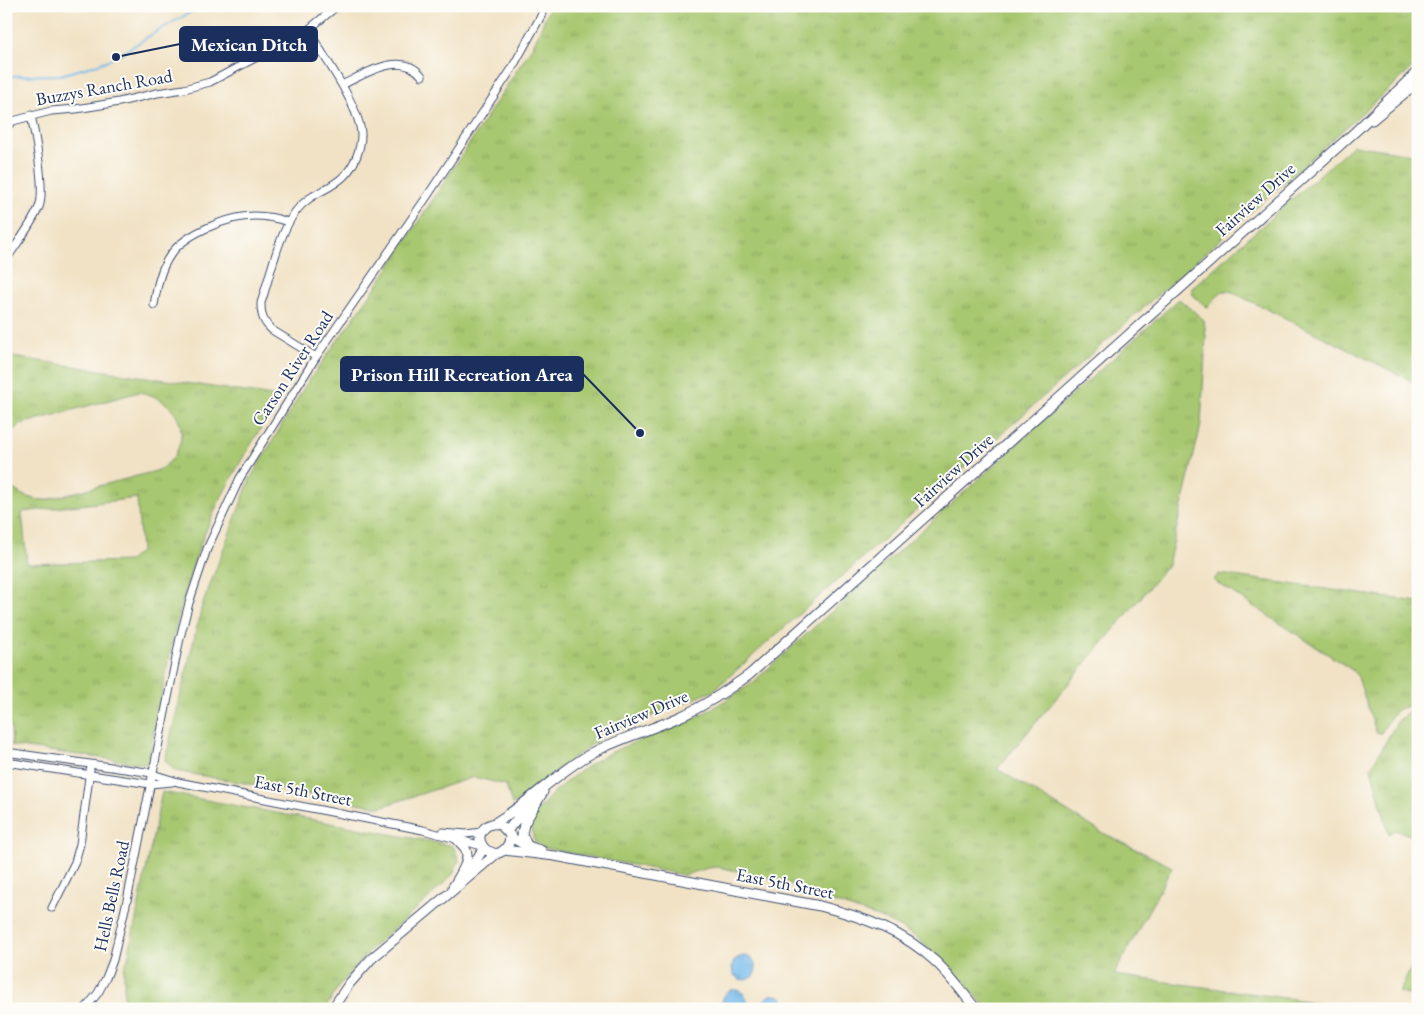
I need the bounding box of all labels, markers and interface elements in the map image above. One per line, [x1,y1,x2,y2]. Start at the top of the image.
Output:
callout: Mexican Ditch [180,27,317,61]
text: Mexican Ditch [191,32,308,57]
street label: Buzzys Ranch Road [34,64,175,110]
street label: Fairview Drive [1210,157,1300,241]
street label: Carson River Road [246,305,338,430]
callout: Prison Hill Recreation Area [341,357,583,391]
text: Prison Hill Recreation Area [351,362,574,387]
street label: Fairview Drive [908,428,998,512]
street label: Fairview Drive [590,684,692,744]
street label: East 5th Street [252,769,354,811]
street label: Hells Bells Road [88,837,134,954]
street label: East 5th Street [734,862,836,904]

